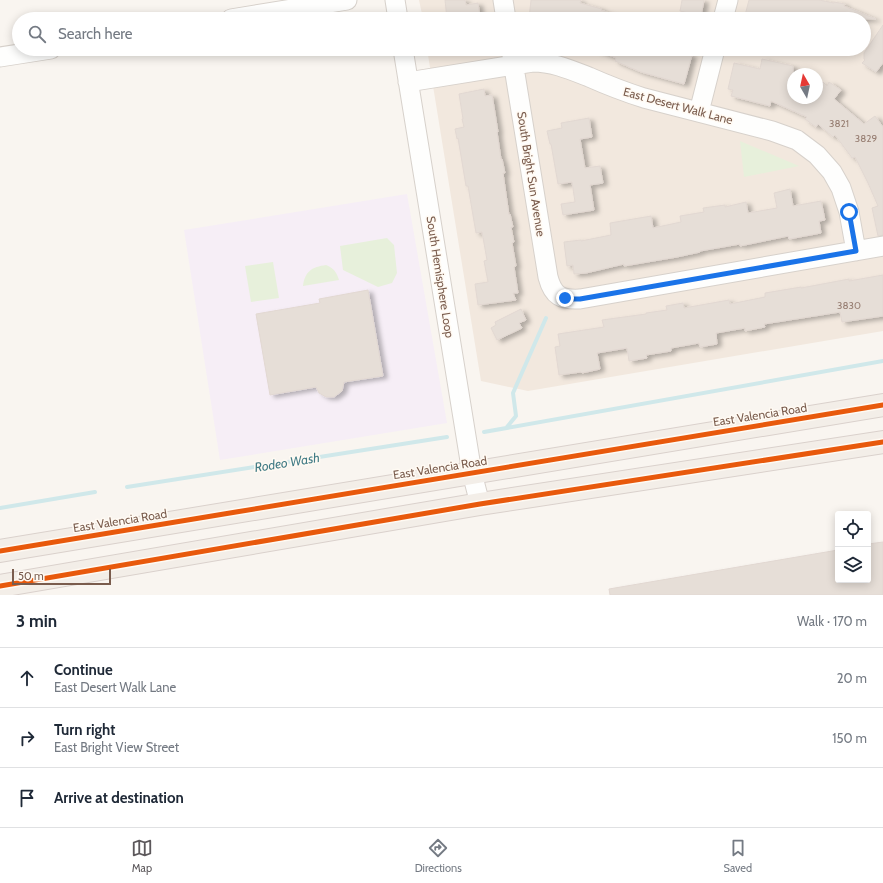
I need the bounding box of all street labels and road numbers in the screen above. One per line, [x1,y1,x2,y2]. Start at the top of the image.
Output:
street label: East Desert Walk Lane [622,84,735,127]
street label: South Bright Sun Avenue [514,110,549,238]
street label: South Hemisphere Loop [423,215,458,339]
street label: East Valencia Road [712,400,808,429]
street label: East Valencia Road [392,453,488,482]
street label: East Valencia Road [72,506,168,535]

